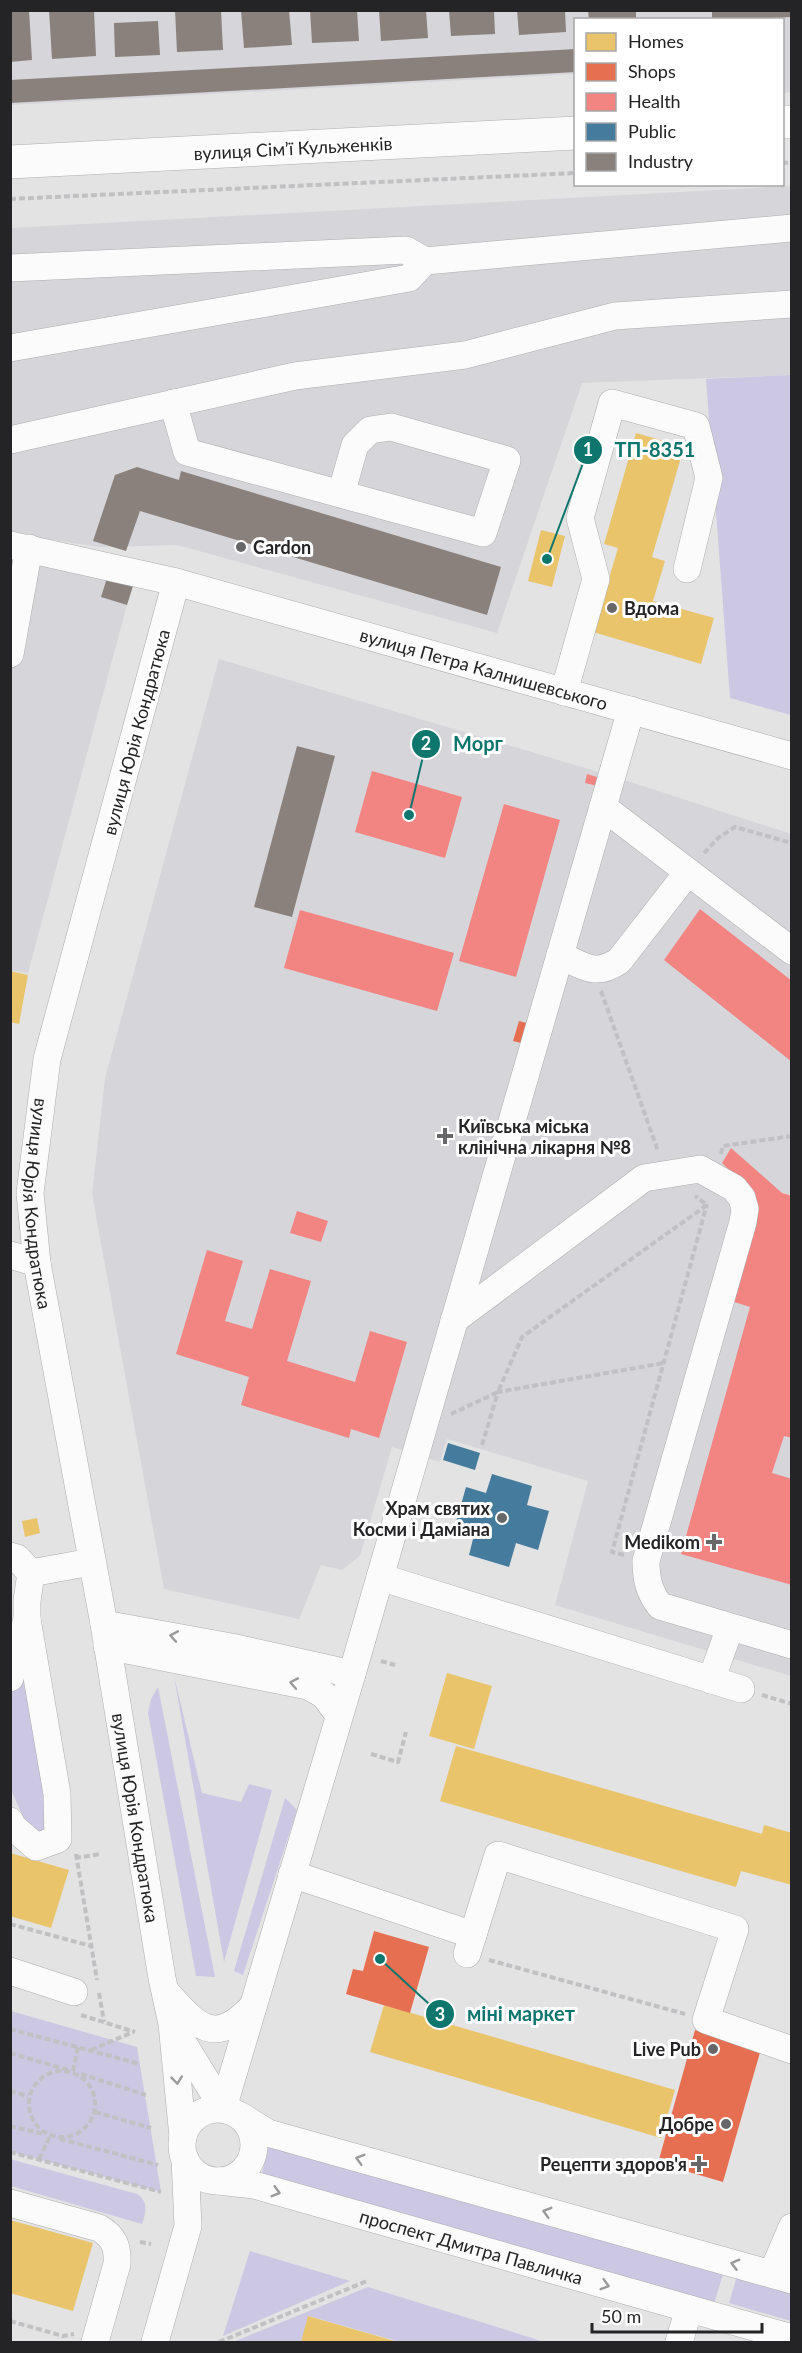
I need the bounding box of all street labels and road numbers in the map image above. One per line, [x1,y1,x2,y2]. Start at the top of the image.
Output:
street label: вулиця Сімʼї Кульженків [193,132,393,164]
street label: вулиця Петра Калнишевського [358,624,610,714]
street label: вулиця Юрія Кондратюка [98,627,174,837]
street label: вулиця Юрія Кондратюка [19,1097,56,1311]
street label: вулиця Юрія Кондратюка [108,1711,164,1924]
street label: проспект Дмитра Павличка [357,2205,585,2289]

